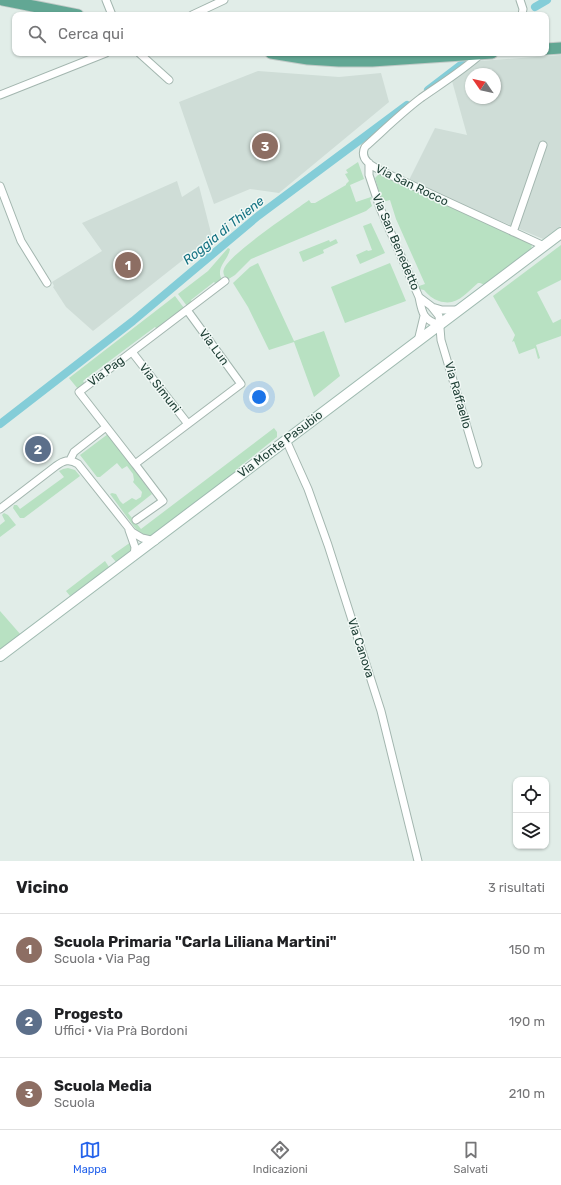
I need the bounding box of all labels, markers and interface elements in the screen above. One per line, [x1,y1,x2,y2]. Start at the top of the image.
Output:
search box [12,12,549,56]
icon: search [26,23,48,45]
text: Cerca qui [58,25,124,43]
north arrow [465,68,501,104]
pin: 3 [252,131,278,161]
street label: Via San Rocco [373,161,451,209]
street label: Via San Benedetto [369,192,423,292]
water label: Roggia di Thiene [180,193,267,268]
pin: 1 [115,250,141,280]
street label: Via Lun [196,326,232,368]
street label: Via Pag [85,353,127,389]
street label: Via Raffaello [442,360,474,430]
street label: Via Simuni [136,361,184,416]
your location [249,387,269,407]
street label: Via Monte Pasubio [235,407,325,481]
pin: 2 [25,434,51,464]
street label: Via Canova [345,616,377,680]
map controls [513,777,549,849]
button: locate [513,777,549,813]
button: layers [513,813,549,849]
text: Vicino [16,877,69,897]
text: 3 risultati [488,880,545,895]
text: Scuola Primaria "Carla Liliana Martini" [54,933,337,951]
text: 1 [26,942,32,957]
text: 150 m [509,942,545,957]
text: Scuola · Via Pag [54,951,150,966]
text: Progesto [54,1005,123,1023]
text: 2 [25,1014,33,1029]
text: 190 m [509,1014,545,1029]
text: Uffici · Via Prà Bordoni [54,1023,188,1038]
text: Scuola Media [54,1077,152,1095]
text: 3 [25,1086,33,1101]
text: 210 m [509,1086,545,1101]
text: Scuola [54,1095,95,1110]
tab: Mappa [73,1139,107,1176]
tab: Indicazioni [253,1139,308,1176]
tab: Salvati [454,1139,488,1176]

